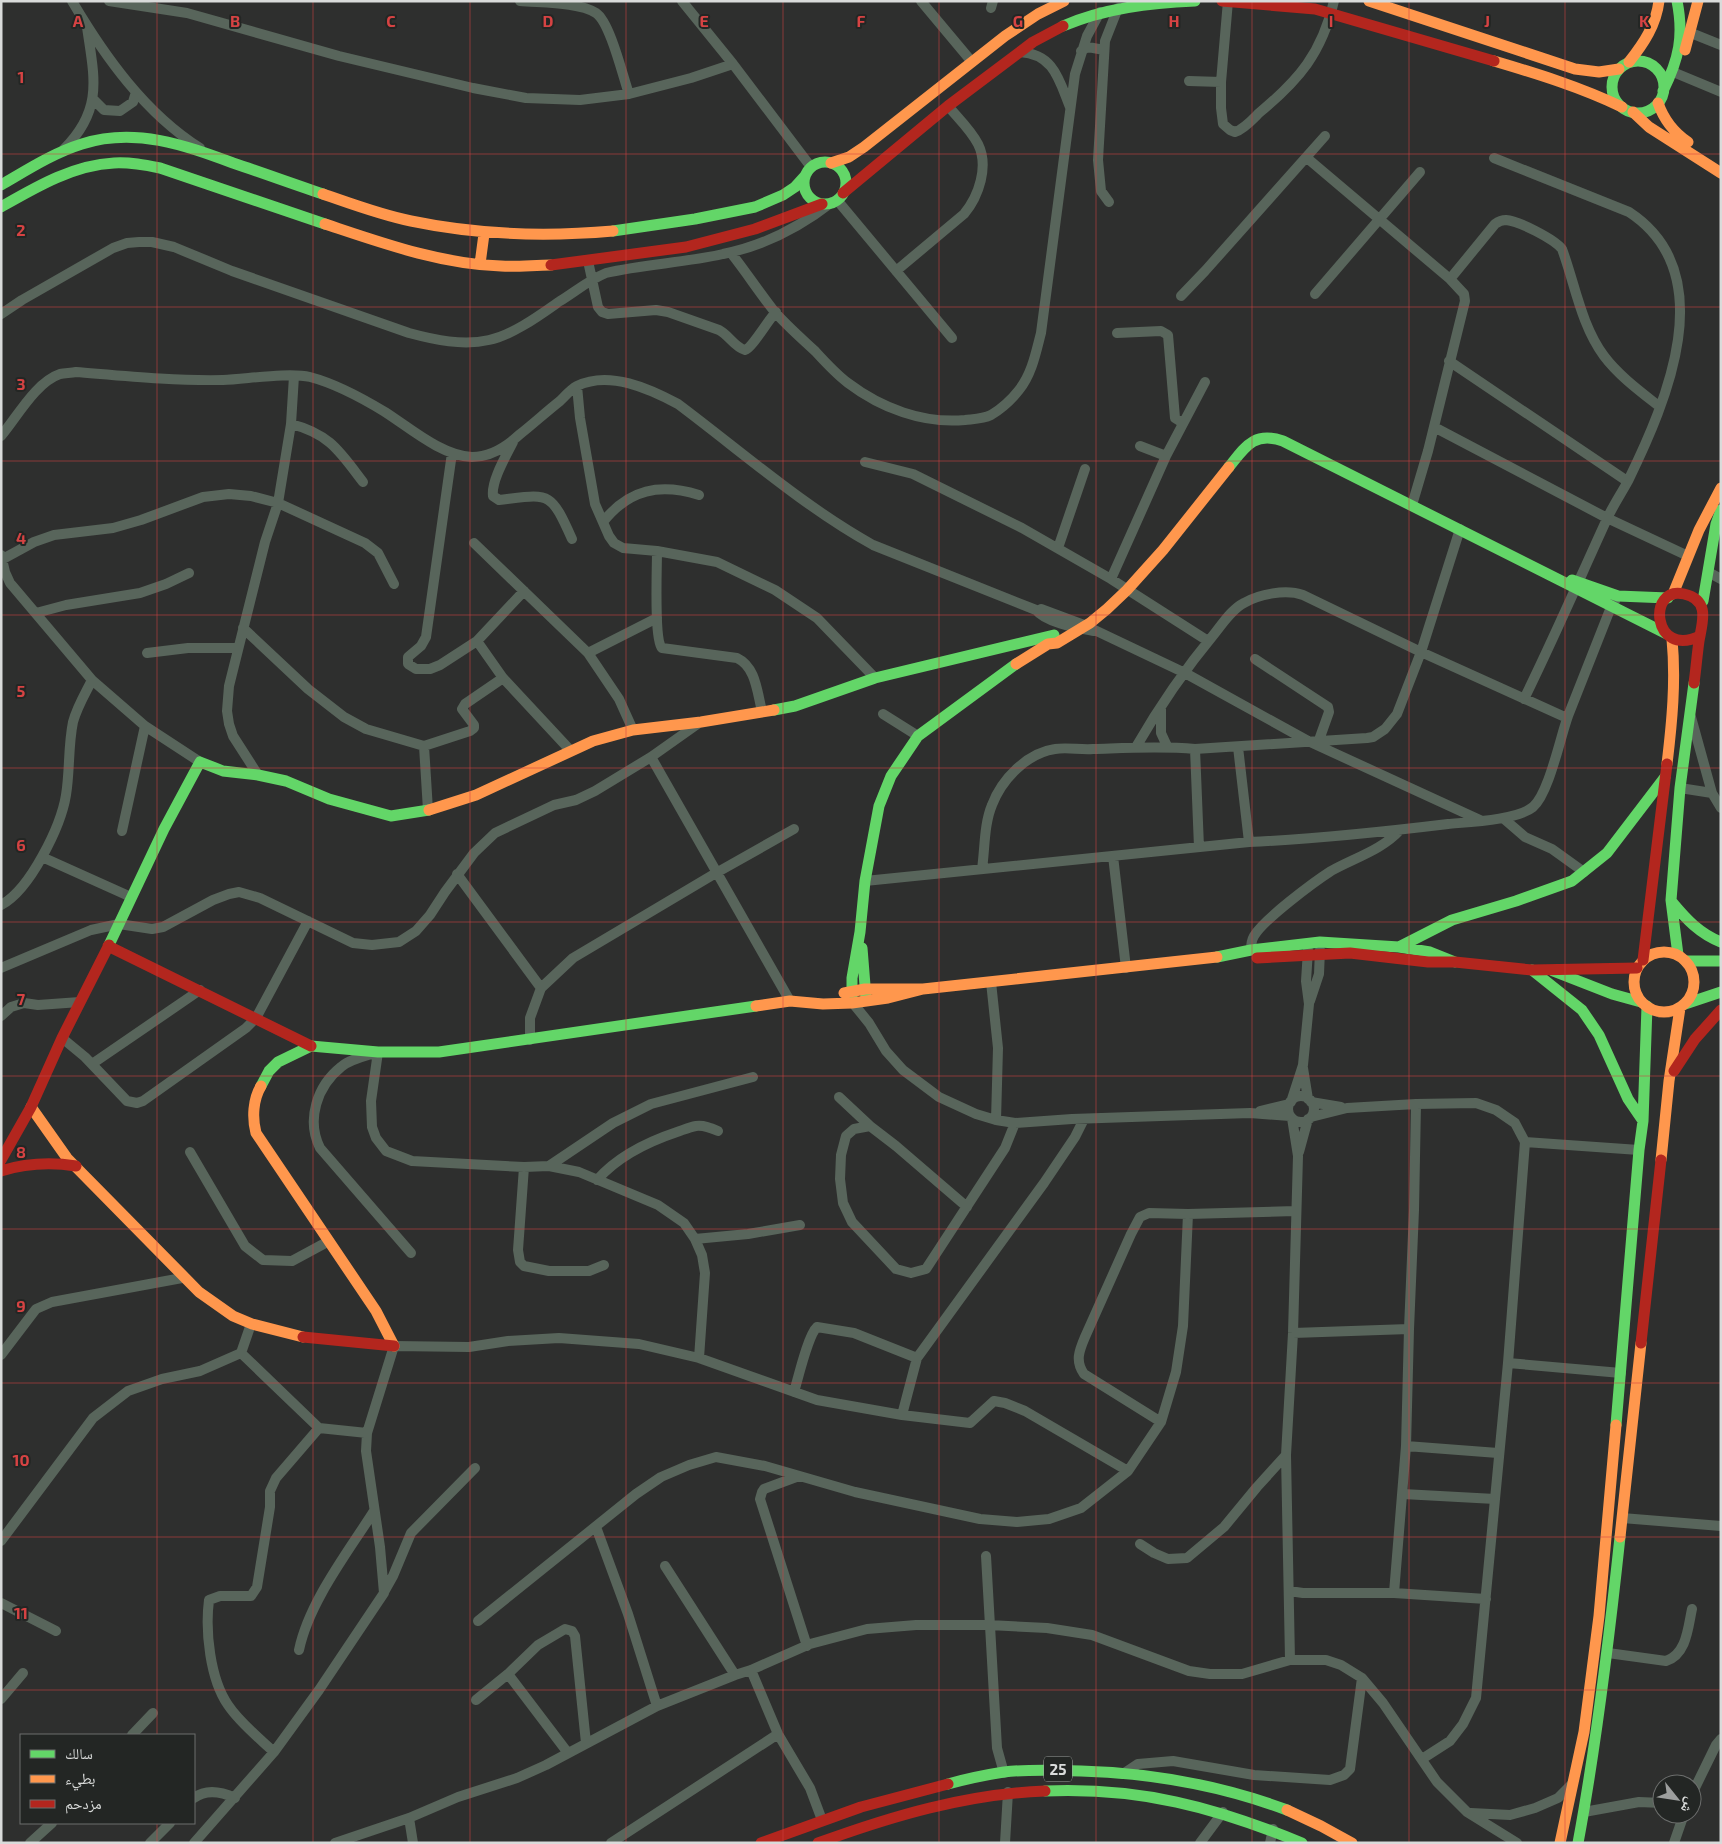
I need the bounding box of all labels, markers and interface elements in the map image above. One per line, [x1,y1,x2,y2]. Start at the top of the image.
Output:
text: A [73,11,84,30]
text: B [230,11,240,30]
text: C [386,11,396,30]
text: D [543,11,554,30]
text: E [699,11,709,30]
text: F [857,11,866,30]
text: G [1013,11,1023,30]
text: H [1168,11,1180,30]
text: I [1329,11,1333,30]
text: J [1484,11,1490,30]
text: K [1639,11,1650,30]
text: 1 [18,67,24,86]
text: 2 [16,220,26,239]
text: 3 [16,374,26,393]
text: 4 [16,528,26,547]
text: 5 [17,681,26,700]
text: 6 [16,835,26,854]
text: 7 [17,989,26,1008]
text: 8 [16,1142,26,1161]
text: 9 [16,1296,26,1315]
text: 10 [12,1450,30,1469]
text: 11 [14,1603,28,1622]
legend [20,1734,195,1824]
text: سالك [65,1744,93,1762]
road number: 25 [1044,1756,1072,1782]
text: بطيء [65,1769,95,1791]
north arrow [1652,1774,1702,1824]
text: مزدحم [65,1794,102,1814]
text: ش [1677,1795,1700,1817]

